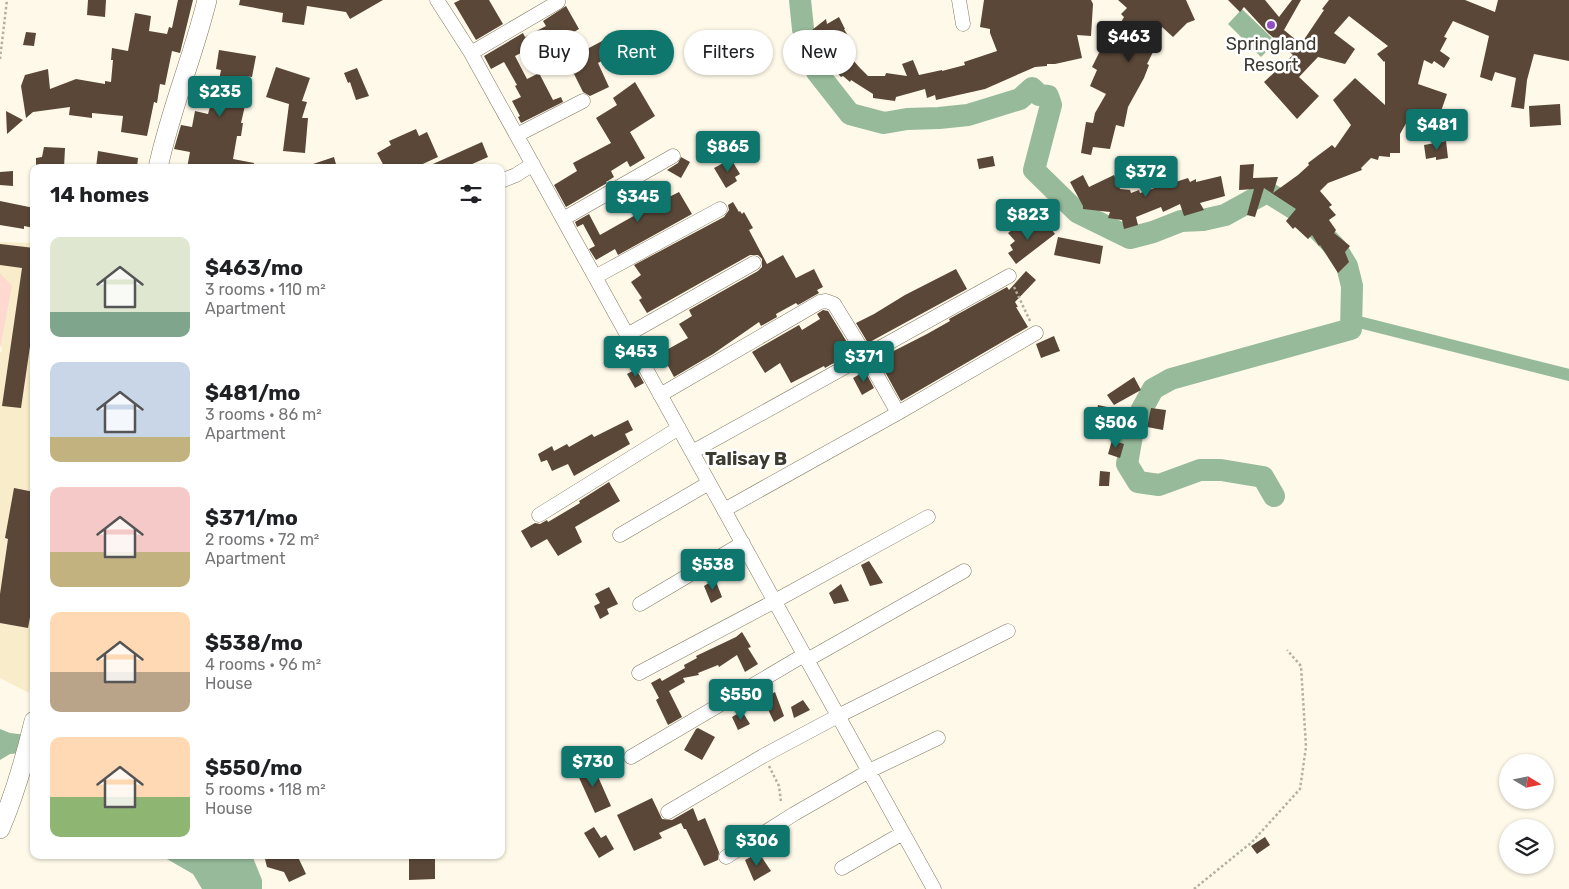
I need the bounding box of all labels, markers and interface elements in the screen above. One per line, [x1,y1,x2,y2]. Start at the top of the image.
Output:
marker: Springland Resort [1265,19,1277,31]
pin: $463 [1099,20,1159,63]
text: $463 [1108,27,1150,46]
chip: Buy [520,30,589,75]
chip: Rent [599,30,674,75]
chip: Filters [684,30,773,75]
chip: New [783,30,856,75]
place label: Springland Resort [1226,33,1316,76]
pin: $235 [190,76,250,118]
text: $235 [199,82,241,101]
pin: $481 [1407,108,1467,151]
text: $481 [1417,115,1457,134]
pin: $865 [698,130,758,173]
text: $865 [707,137,749,156]
pin: $372 [1116,156,1176,198]
text: $372 [1126,162,1166,181]
icon: filters [457,180,485,208]
pin: $345 [608,180,668,223]
text: 14 homes [50,182,149,207]
text: $345 [617,187,659,206]
pin: $823 [998,198,1058,241]
text: $823 [1007,205,1049,224]
text: $463/mo [205,255,303,280]
icon: home [90,257,150,317]
text: 3 rooms · 110 m² [205,280,326,299]
text: Apartment [205,299,285,318]
pin: $453 [606,336,666,378]
pin: $371 [834,340,894,383]
text: $453 [615,342,657,361]
text: $371 [845,347,883,366]
text: $481/mo [205,380,300,405]
icon: home [90,382,150,442]
text: 3 rooms · 86 m² [205,405,322,424]
pin: $506 [1086,406,1146,449]
text: $506 [1095,413,1137,432]
text: Apartment [205,424,285,443]
district label: Talisay B [705,447,787,470]
text: $371/mo [205,505,298,530]
icon: home [90,507,150,567]
text: 2 rooms · 72 m² [205,530,319,549]
pin: $538 [683,548,743,591]
text: Apartment [205,549,285,568]
text: $538 [692,555,734,574]
text: $538/mo [205,630,303,655]
icon: home [90,632,150,692]
text: 4 rooms · 96 m² [205,655,321,674]
text: House [205,674,252,693]
pin: $550 [711,678,771,721]
text: $550 [720,685,762,704]
pin: $730 [563,746,623,788]
text: $730 [572,752,614,771]
north arrow [1499,754,1554,809]
map controls [1499,754,1554,874]
text: $550/mo [205,755,302,780]
icon: home [90,757,150,817]
text: 5 rooms · 118 m² [205,780,326,799]
text: House [205,799,252,818]
button: layers [1499,819,1554,874]
pin: $306 [727,824,787,867]
text: $306 [736,831,778,850]

